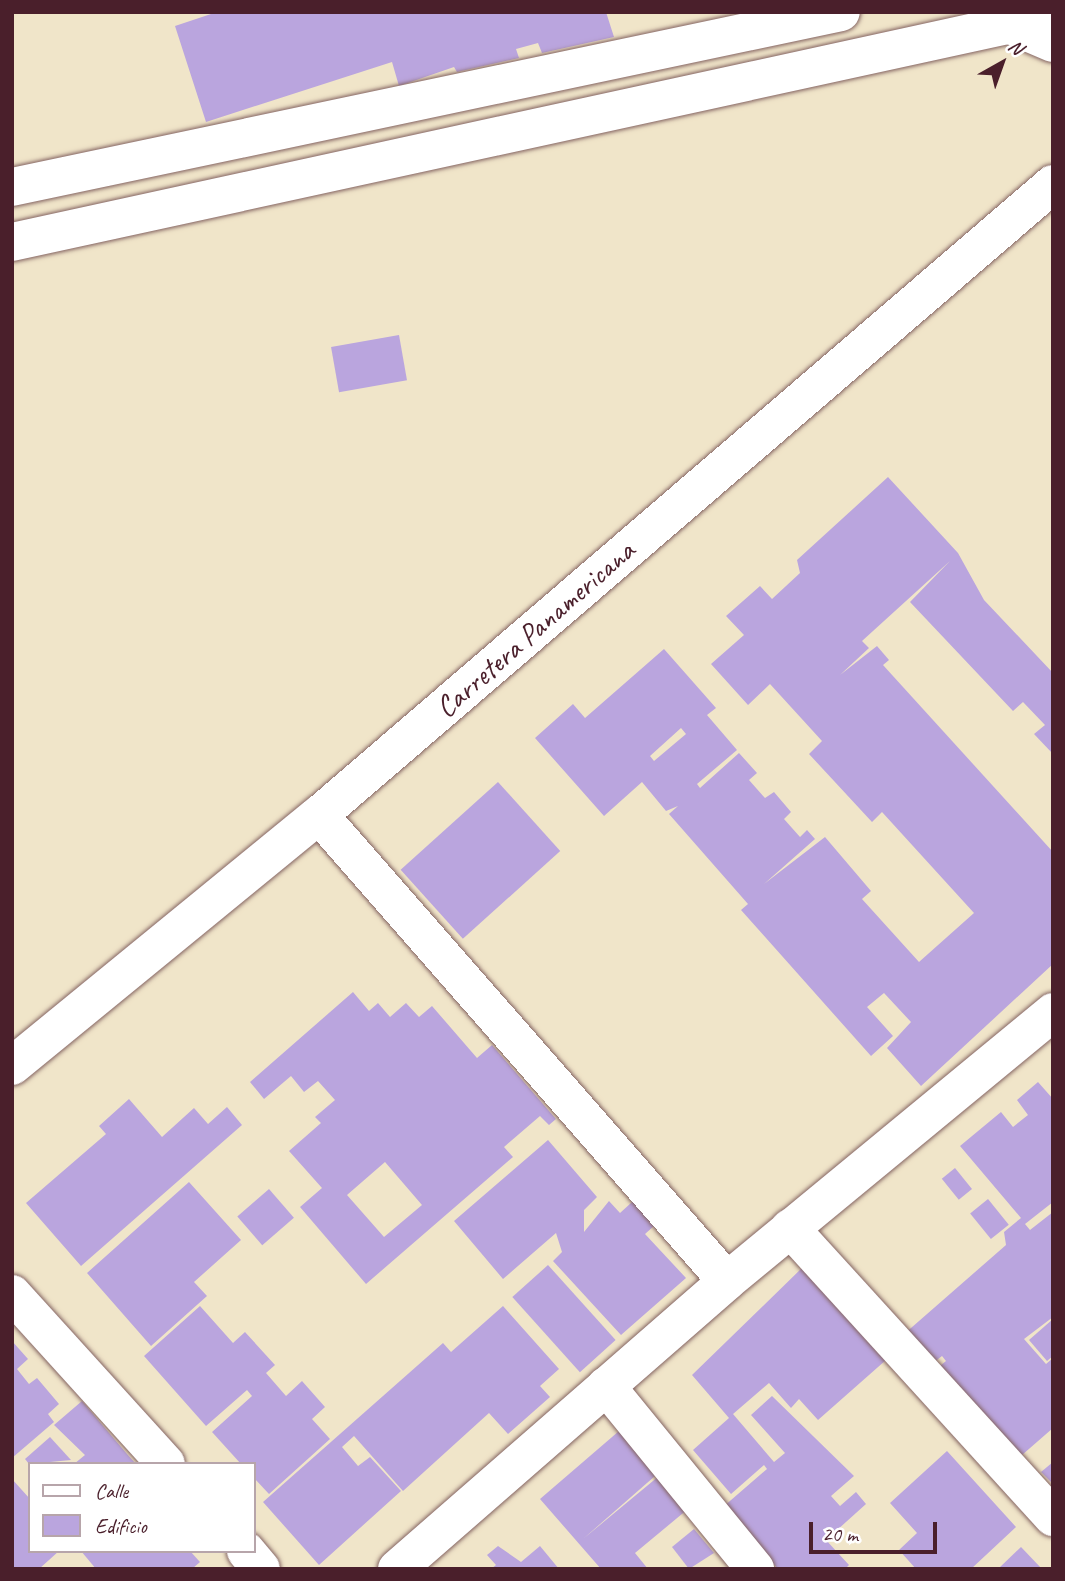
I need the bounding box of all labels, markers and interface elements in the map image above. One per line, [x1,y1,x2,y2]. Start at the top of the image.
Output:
north arrow [967,28,1037,98]
text: N [1003,34,1028,60]
street label: Carretera Panamericana [427,532,643,726]
legend [28,1462,256,1553]
text: Calle [95,1478,128,1504]
scale bar [813,1508,941,1552]
text: Edificio [95,1513,147,1539]
text: 20 m [822,1521,858,1547]

